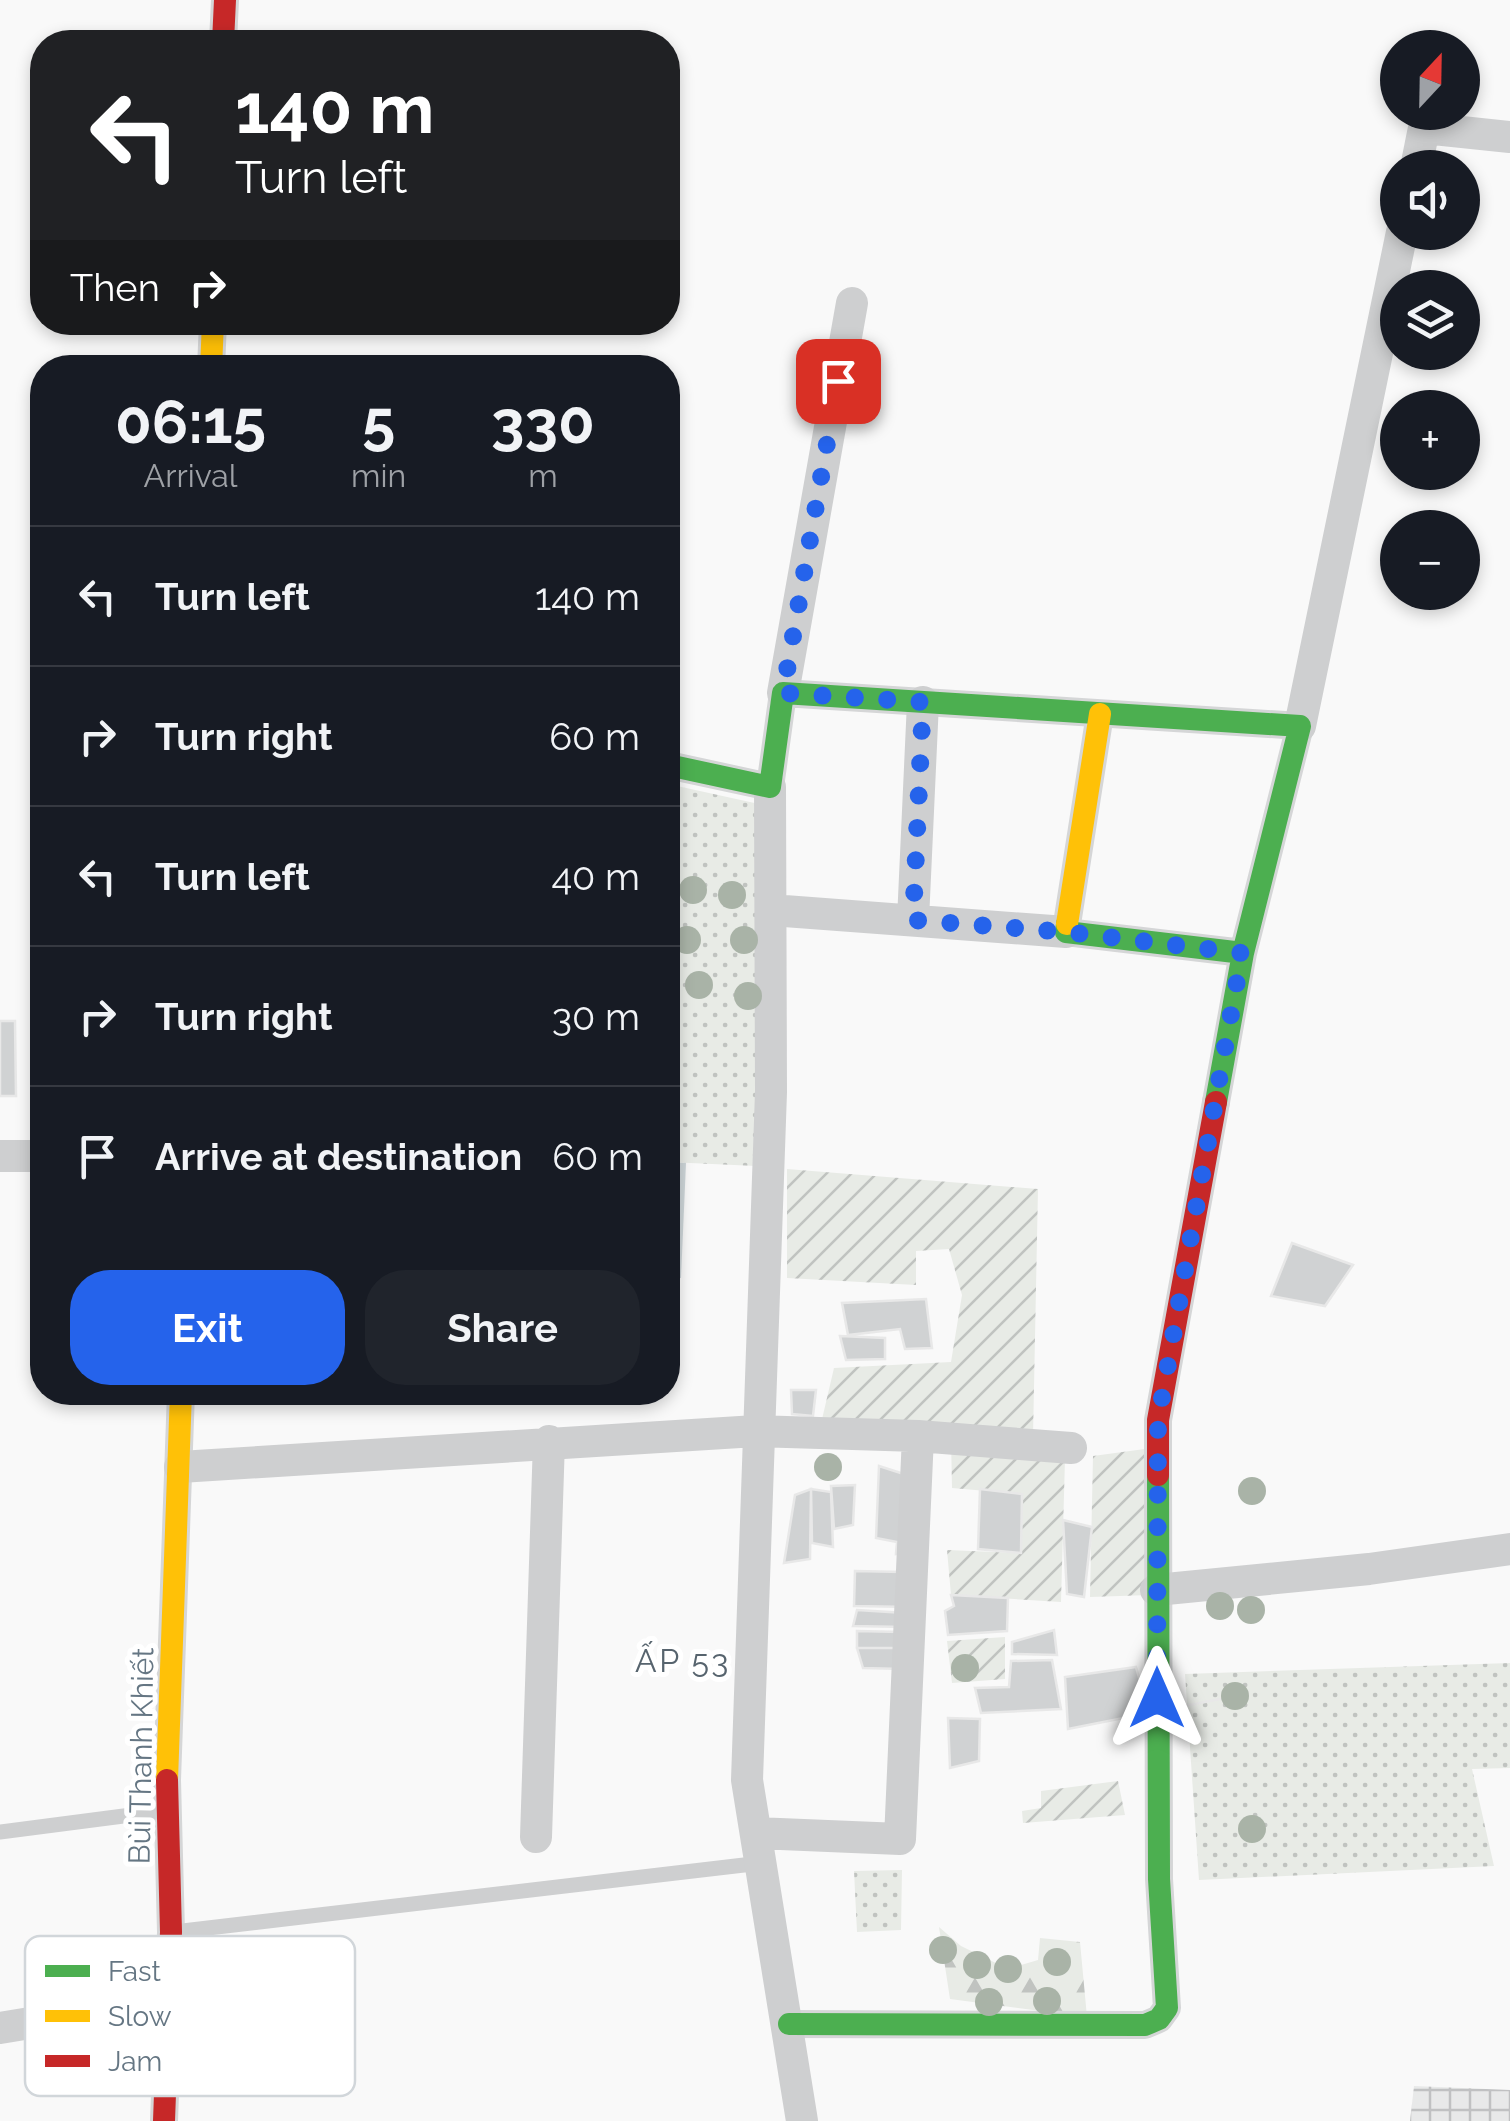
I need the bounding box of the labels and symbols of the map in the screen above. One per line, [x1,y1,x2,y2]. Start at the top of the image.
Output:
north arrow [1380,30,1480,130]
pin [796,339,881,424]
district label: ẤP 53 [635,1641,731,1679]
position arrow [1105,1646,1209,1750]
street label: Bùi Thanh Khiết [122,1647,160,1865]
legend [25,1936,355,2096]
text: Fast [108,1955,161,1988]
text: Slow [108,2000,172,2033]
text: Jam [108,2045,162,2078]

